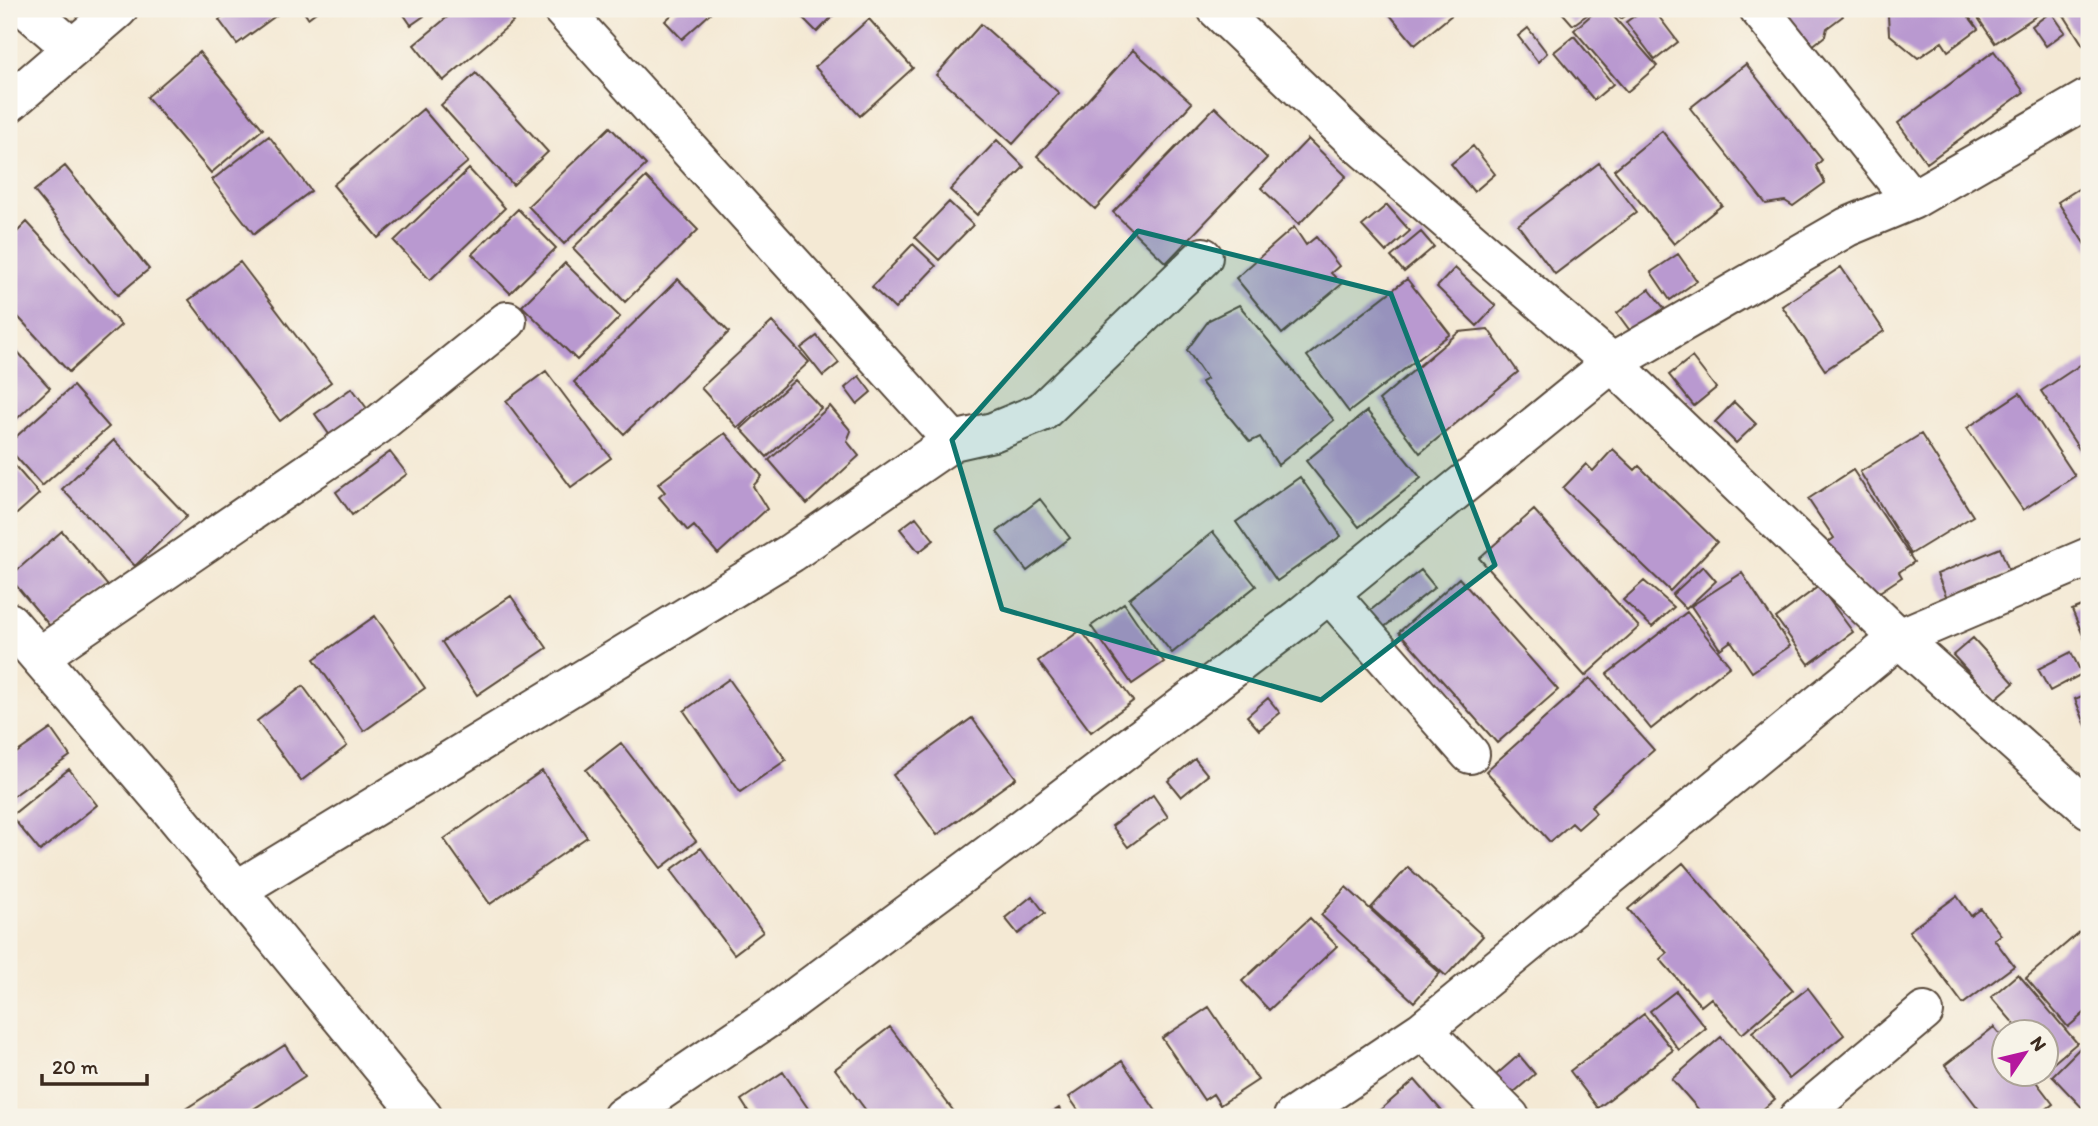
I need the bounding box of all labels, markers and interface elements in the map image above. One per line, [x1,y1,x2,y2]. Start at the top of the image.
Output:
north arrow [1990,1018,2060,1088]
text: N [2025,1032,2052,1055]
scale bar [42,1042,147,1086]
text: 20 m [52,1054,99,1079]

